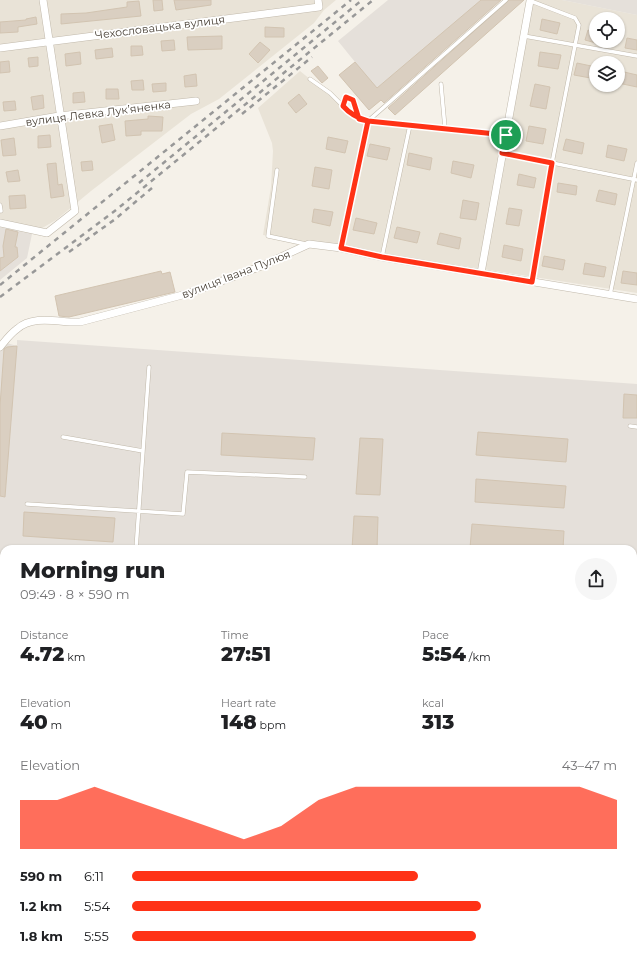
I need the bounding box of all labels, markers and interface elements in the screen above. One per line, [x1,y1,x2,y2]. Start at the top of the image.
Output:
street label: Чехословацька вулиця [94,12,226,42]
map controls [589,12,625,92]
button: locate [589,12,625,48]
button: layers [589,56,625,92]
street label: вулиця Левка Лукʼяненка [25,97,171,129]
pin [489,118,523,152]
icon: arrive [495,124,517,146]
street label: вулиця Івана Пулюя [180,247,292,301]
text: Morning run [20,557,165,584]
button: share [575,558,617,600]
text: 09:49 · 8 × 590 m [20,586,129,602]
text: Distance [20,628,68,642]
text: Time [221,628,249,642]
text: Pace [422,628,449,642]
text: 4.72 [20,642,64,666]
text: 27:51 [221,642,271,666]
text: 5:54 [422,642,466,666]
text: km [64,650,85,664]
text: /km [466,650,491,664]
text: Elevation [20,696,71,710]
text: Heart rate [221,696,276,710]
text: kcal [422,696,444,710]
text: 40 [20,710,48,734]
text: 148 [221,710,257,734]
text: 313 [422,710,454,734]
text: m [48,718,62,732]
text: bpm [257,718,286,732]
text: Elevation [20,757,80,773]
text: 43–47 m [562,757,617,773]
text: 590 m [20,868,62,884]
text: 6:11 [84,868,104,884]
text: 1.2 km [20,898,62,914]
text: 5:54 [84,898,110,914]
text: 1.8 km [20,928,63,944]
text: 5:55 [84,928,109,944]

